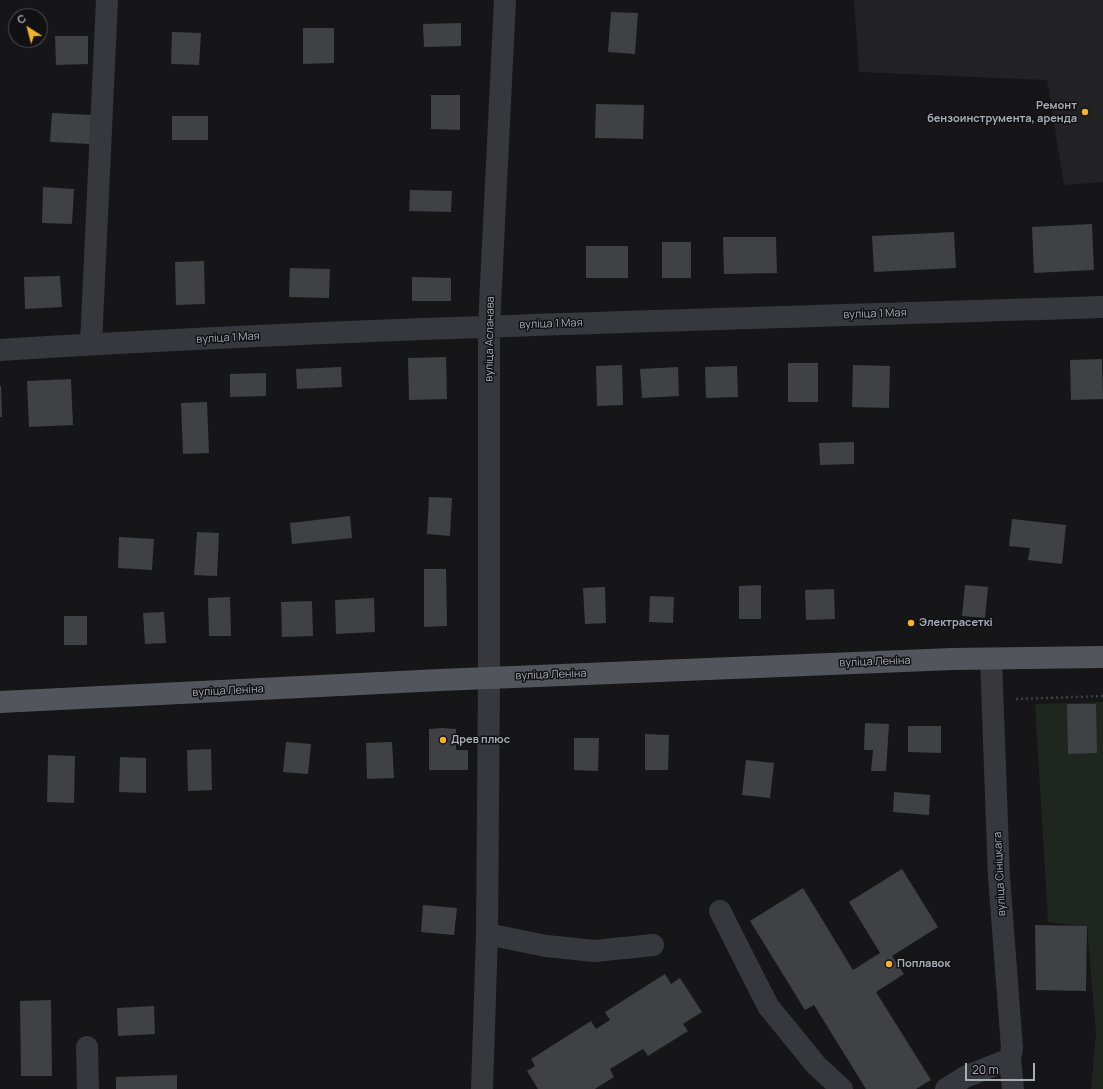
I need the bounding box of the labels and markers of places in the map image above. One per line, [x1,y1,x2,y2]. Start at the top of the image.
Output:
place label: Ремонт бензоинструмента, аренда [927,99,1077,125]
marker: Ремонт бензоинструмента, аренда [1080,107,1090,117]
place label: Электрасеткі [919,616,993,630]
marker: Электрасеткі [906,618,916,628]
place label: Древ плюс [451,733,510,747]
marker: Древ плюс [438,735,448,745]
place label: Поплавок [897,957,950,971]
marker: Поплавок [884,959,894,969]

